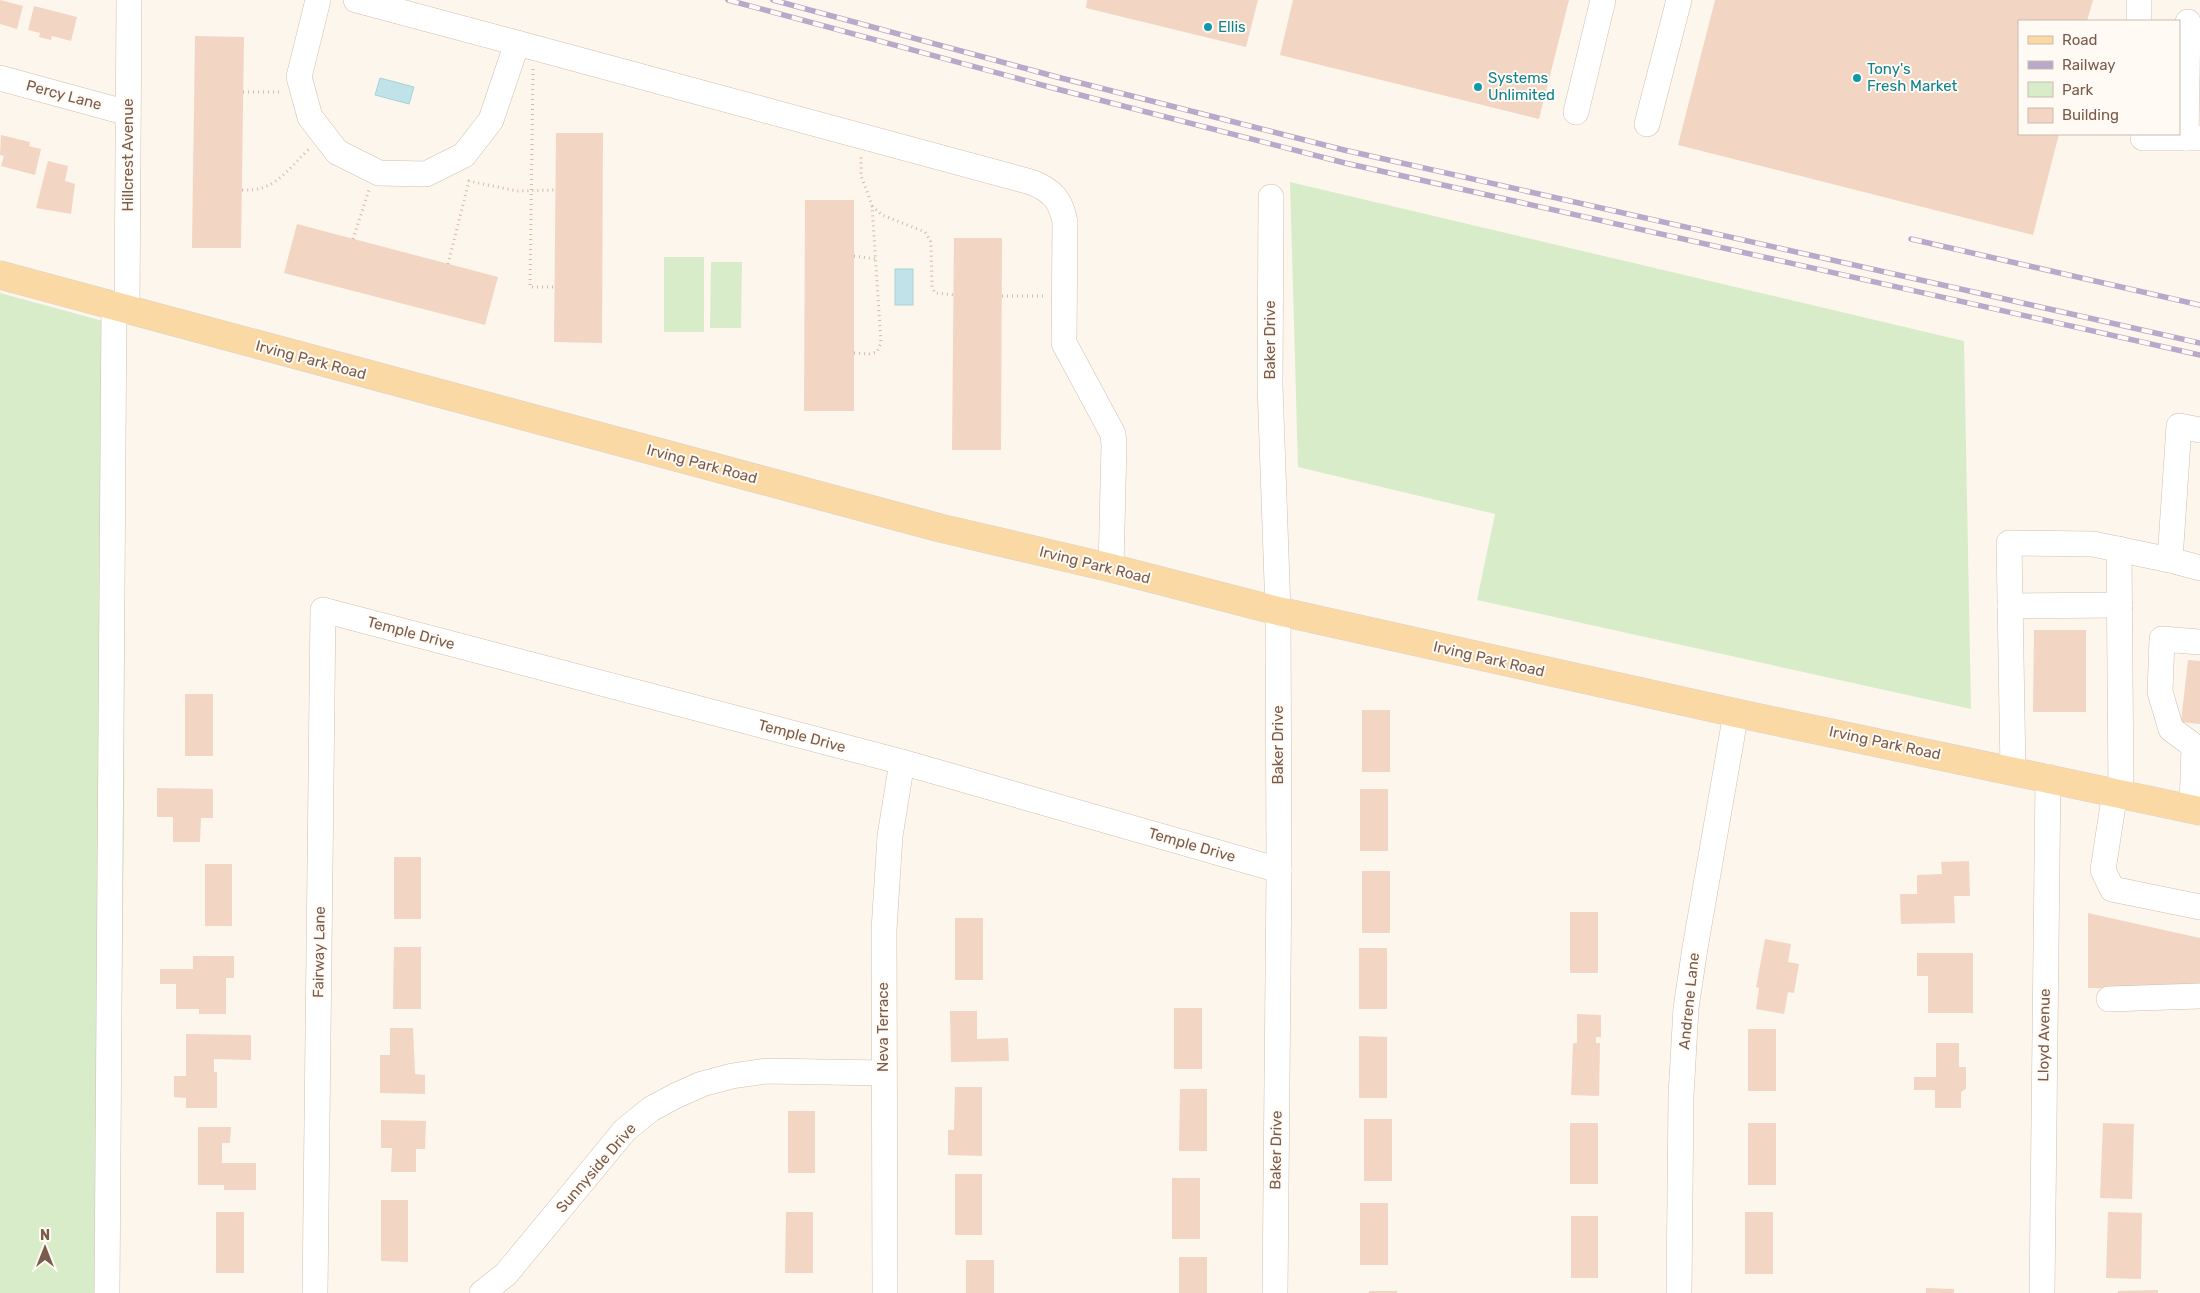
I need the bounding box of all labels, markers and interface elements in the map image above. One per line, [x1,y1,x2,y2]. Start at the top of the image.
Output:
place label: Ellis [1218,18,1246,36]
legend [2018,20,2180,135]
marker: Ellis [1202,21,1214,33]
text: Road [2062,31,2098,49]
text: Railway [2062,56,2116,74]
place label: Tony's Fresh Market [1867,60,1958,95]
place label: Systems Unlimited [1488,69,1555,104]
marker: Tony's Fresh Market [1851,72,1863,84]
street label: Percy Lane [24,76,104,114]
marker: Systems Unlimited [1472,81,1484,93]
text: Park [2062,81,2093,99]
street label: Hillcrest Avenue [119,98,137,212]
text: Building [2062,106,2119,124]
street label: Baker Drive [1261,300,1279,380]
street label: Irving Park Road [254,337,368,383]
street label: Irving Park Road [645,441,759,487]
street label: Irving Park Road [1038,543,1152,587]
street label: Temple Drive [365,613,457,653]
street label: Irving Park Road [1432,637,1546,681]
street label: Baker Drive [1269,705,1287,785]
street label: Temple Drive [756,716,848,756]
street label: Irving Park Road [1827,722,1943,764]
street label: Temple Drive [1146,824,1238,866]
street label: Fairway Lane [309,906,329,998]
street label: Andrene Lane [1675,952,1703,1050]
street label: Neva Terrace [874,982,892,1072]
street label: Lloyd Avenue [2034,988,2054,1082]
street label: Baker Drive [1266,1110,1286,1190]
street label: Sunnyside Drive [552,1120,640,1216]
north arrow [20,1223,70,1273]
text: N [40,1227,50,1244]

